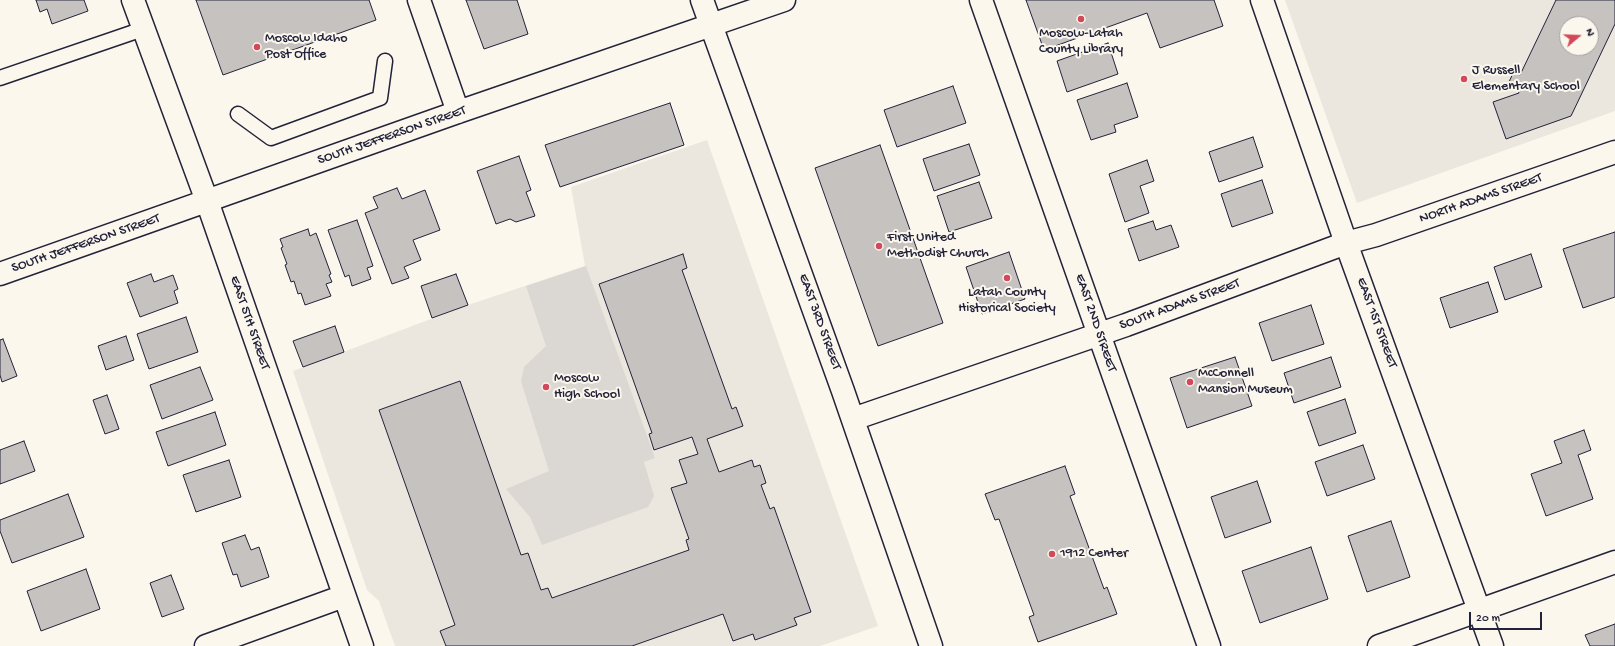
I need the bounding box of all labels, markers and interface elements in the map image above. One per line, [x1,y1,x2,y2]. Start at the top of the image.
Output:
marker: Moscow-Latah County Library [1076,14,1086,24]
north arrow [1559,16,1599,56]
place label: Moscow-Latah County Library [1039,26,1123,58]
text: N [1583,27,1596,38]
place label: Moscow Idaho Post Office [265,31,347,64]
marker: Moscow Idaho Post Office [252,42,262,52]
place label: J Russell Elementary School [1472,63,1580,96]
marker: J Russell Elementary School [1459,74,1469,84]
street label: SOUTH JEFFERSON STREET [316,103,468,169]
street label: NORTH ADAMS STREET [1417,170,1545,228]
street label: SOUTH JEFFERSON STREET [10,211,162,277]
place label: First United Methodist Church [887,230,989,262]
marker: First United Methodist Church [874,241,884,251]
street label: EAST 3RD STREET [794,272,844,372]
street label: EAST 2ND STREET [1070,272,1120,374]
marker: Latah County Historical Society [1002,273,1012,283]
street label: EAST 5TH STREET [225,274,273,372]
street label: SOUTH ADAMS STREET [1117,275,1243,335]
street label: EAST 1ST STREET [1352,275,1400,371]
place label: Latah County Historical Society [958,285,1056,318]
place label: McConnell Mansion Museum [1198,366,1293,398]
place label: Moscow High School [554,371,620,404]
marker: McConnell Mansion Museum [1185,377,1195,387]
marker: Moscow High School [541,382,551,392]
place label: 1912 Center [1060,546,1128,562]
marker: 1912 Center [1047,549,1057,559]
scale bar [1471,604,1544,630]
text: 20 m [1476,612,1500,626]

